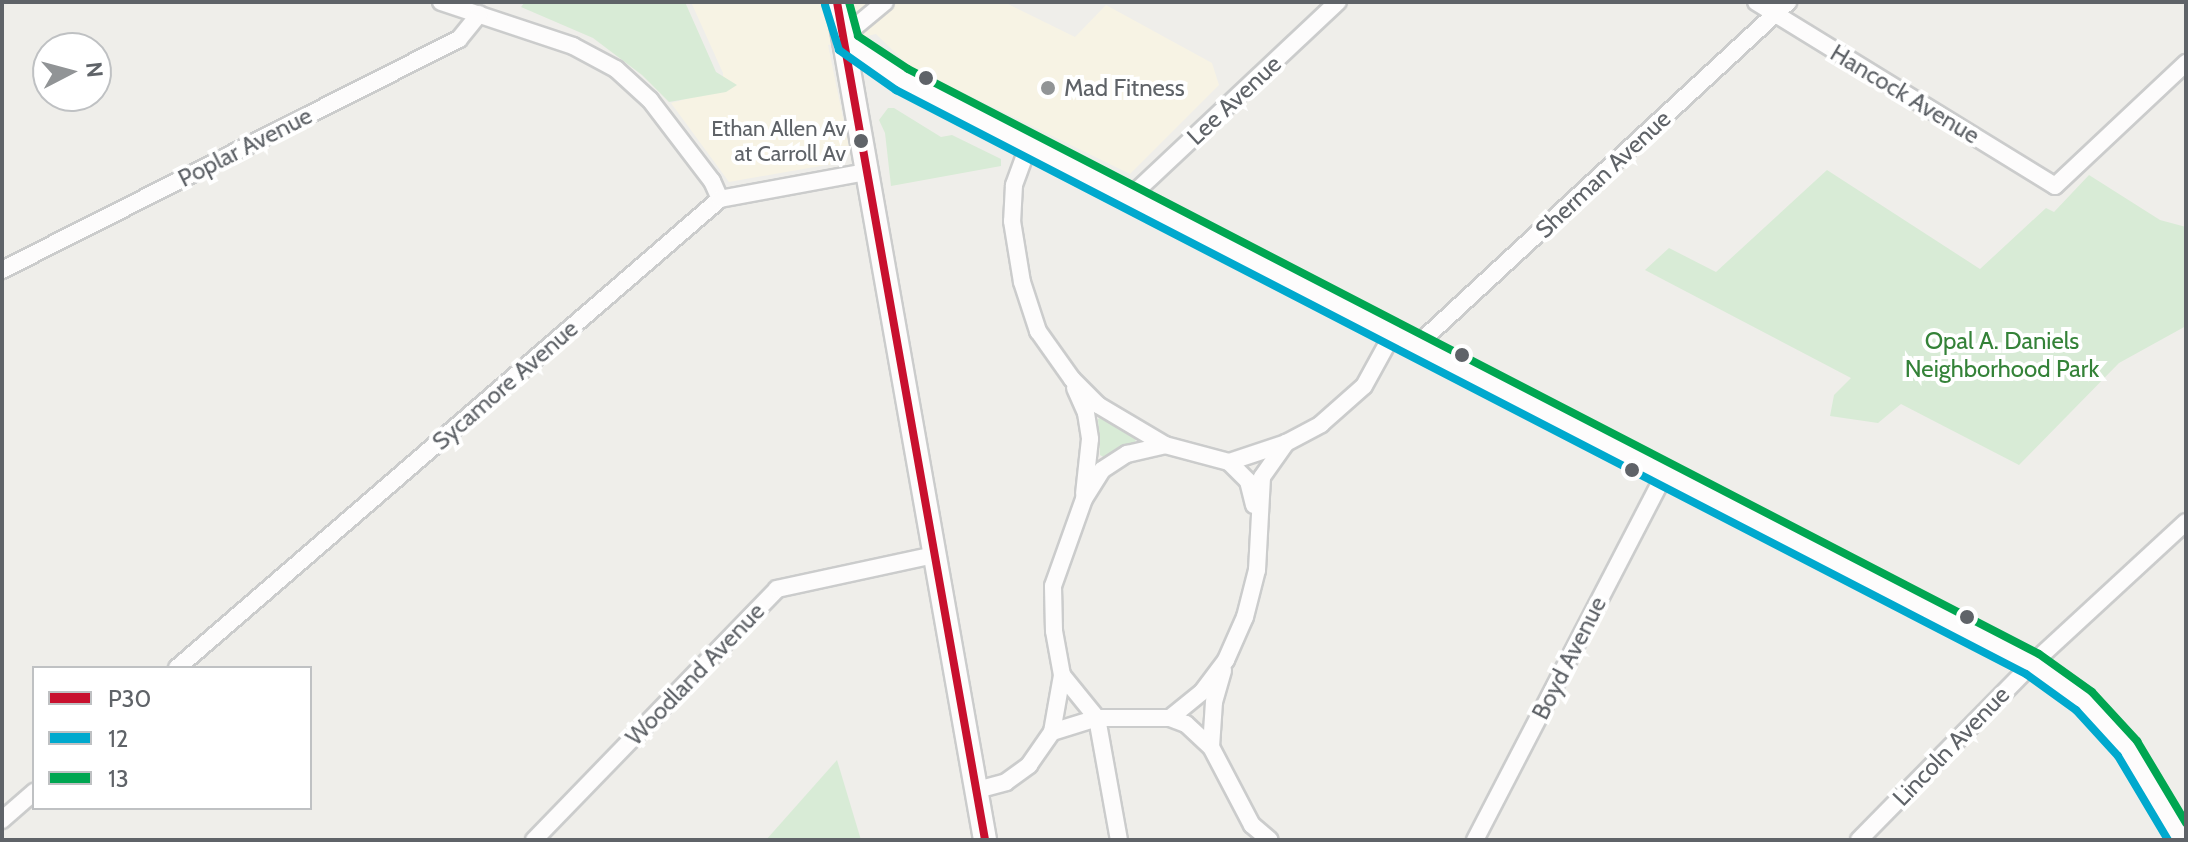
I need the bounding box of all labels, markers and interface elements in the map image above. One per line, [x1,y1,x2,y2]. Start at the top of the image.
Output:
north arrow [32,32,112,112]
street label: Hancock Avenue [1825,38,1985,150]
street label: Lee Avenue [1181,49,1287,151]
text: N [80,60,109,79]
unlabelled marker [918,70,934,86]
place label: Mad Fitness [1064,74,1185,102]
marker: Mad Fitness [1039,79,1057,97]
street label: Poplar Avenue [173,101,317,193]
street label: Sherman Avenue [1529,104,1677,244]
place label: Ethan Allen Av at Carroll Av [711,115,846,166]
marker: Ethan Allen Av at Carroll Av [853,133,869,149]
street label: Sycamore Avenue [426,314,584,456]
park label: Opal A. Daniels Neighborhood Park [1905,327,2099,383]
unlabelled marker [1454,347,1470,363]
unlabelled marker [1624,462,1640,478]
street label: Boyd Avenue [1526,592,1612,724]
street label: Woodland Avenue [620,597,770,751]
unlabelled marker [1959,609,1975,625]
legend [32,666,312,810]
street label: Lincoln Avenue [1887,680,2015,812]
text: P30 [108,684,151,713]
text: 12 [108,724,128,753]
text: 13 [108,764,129,793]

